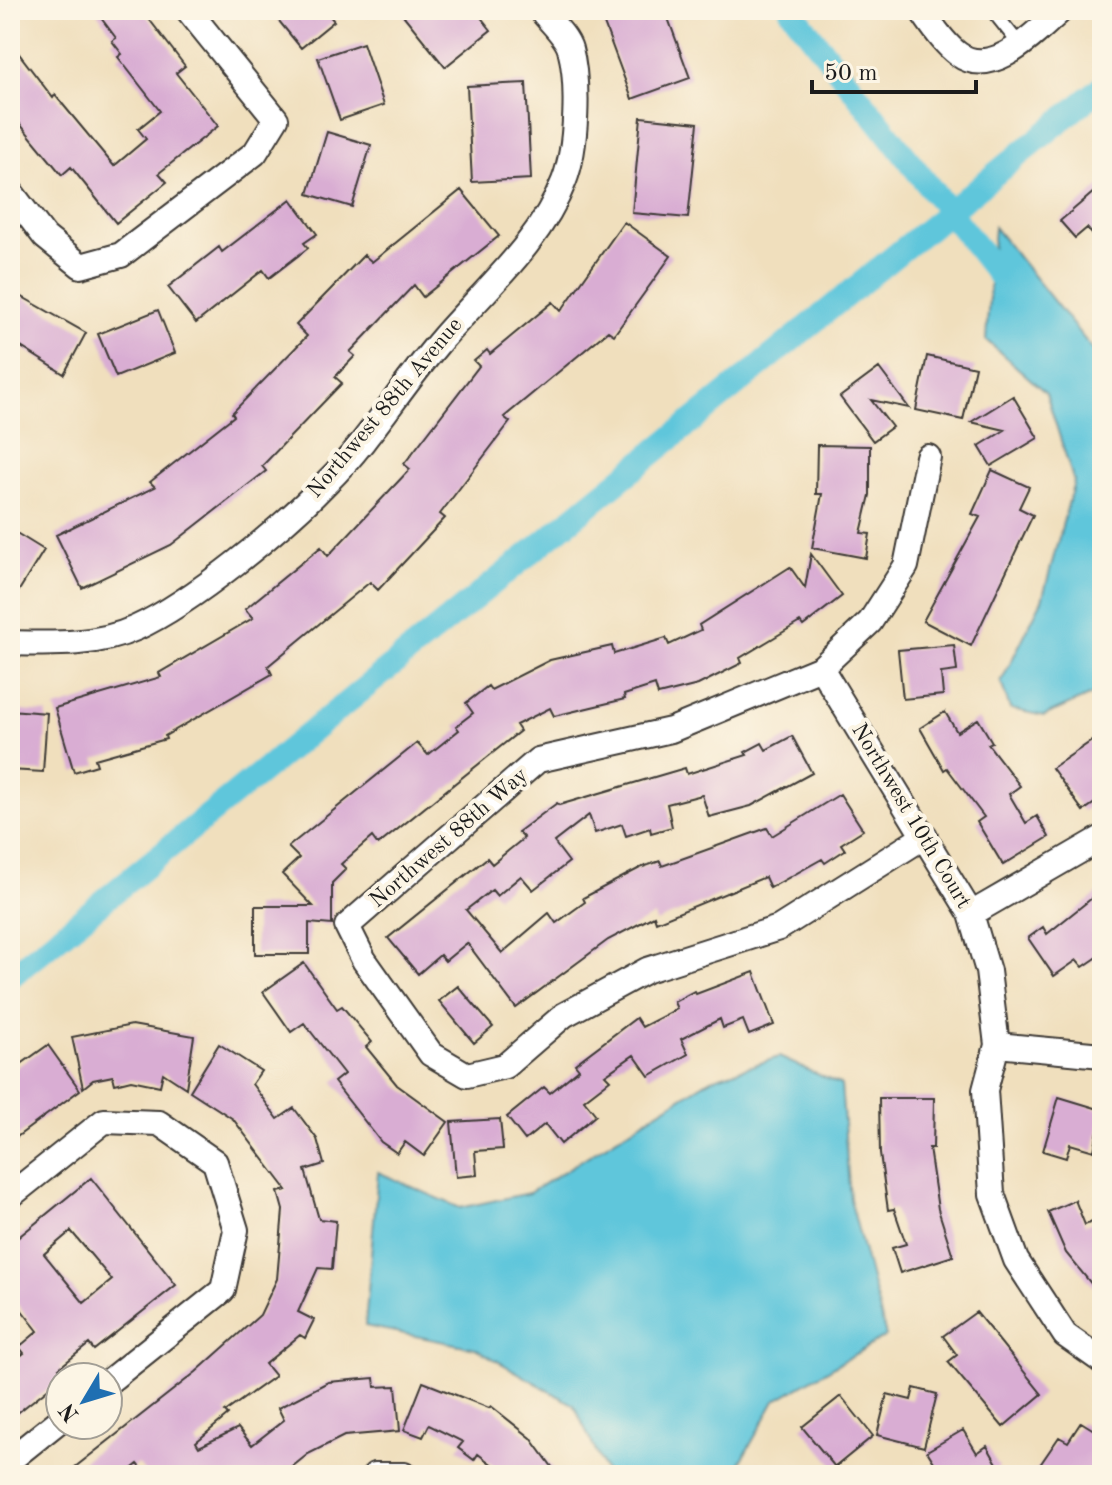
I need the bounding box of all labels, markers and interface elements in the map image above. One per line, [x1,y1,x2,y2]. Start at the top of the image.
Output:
scale bar [812,44,976,94]
text: 50 m [824,62,878,86]
street label: Northwest 88th Avenue [304,314,466,502]
street label: Northwest 10th Court [847,720,975,912]
street label: Northwest 88th Way [366,763,532,912]
north arrow [44,1361,124,1441]
text: N [56,1399,84,1425]

